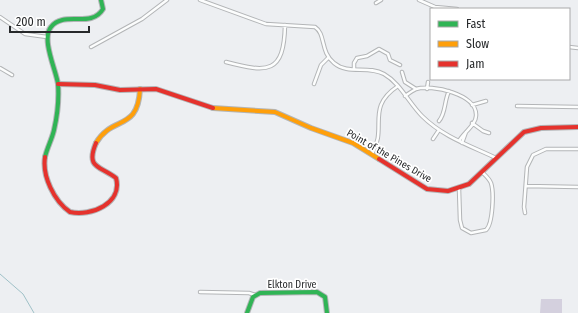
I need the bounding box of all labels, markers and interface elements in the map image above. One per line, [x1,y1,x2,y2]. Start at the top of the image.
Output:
scale bar [10,8,89,34]
legend [430,8,570,80]
text: 200 m [16,15,46,29]
text: Fast [466,17,485,31]
text: Slow [466,37,489,51]
text: Jam [466,57,484,71]
street label: Point of the Pines Drive [344,127,434,185]
street label: Elkton Drive [267,279,317,291]

